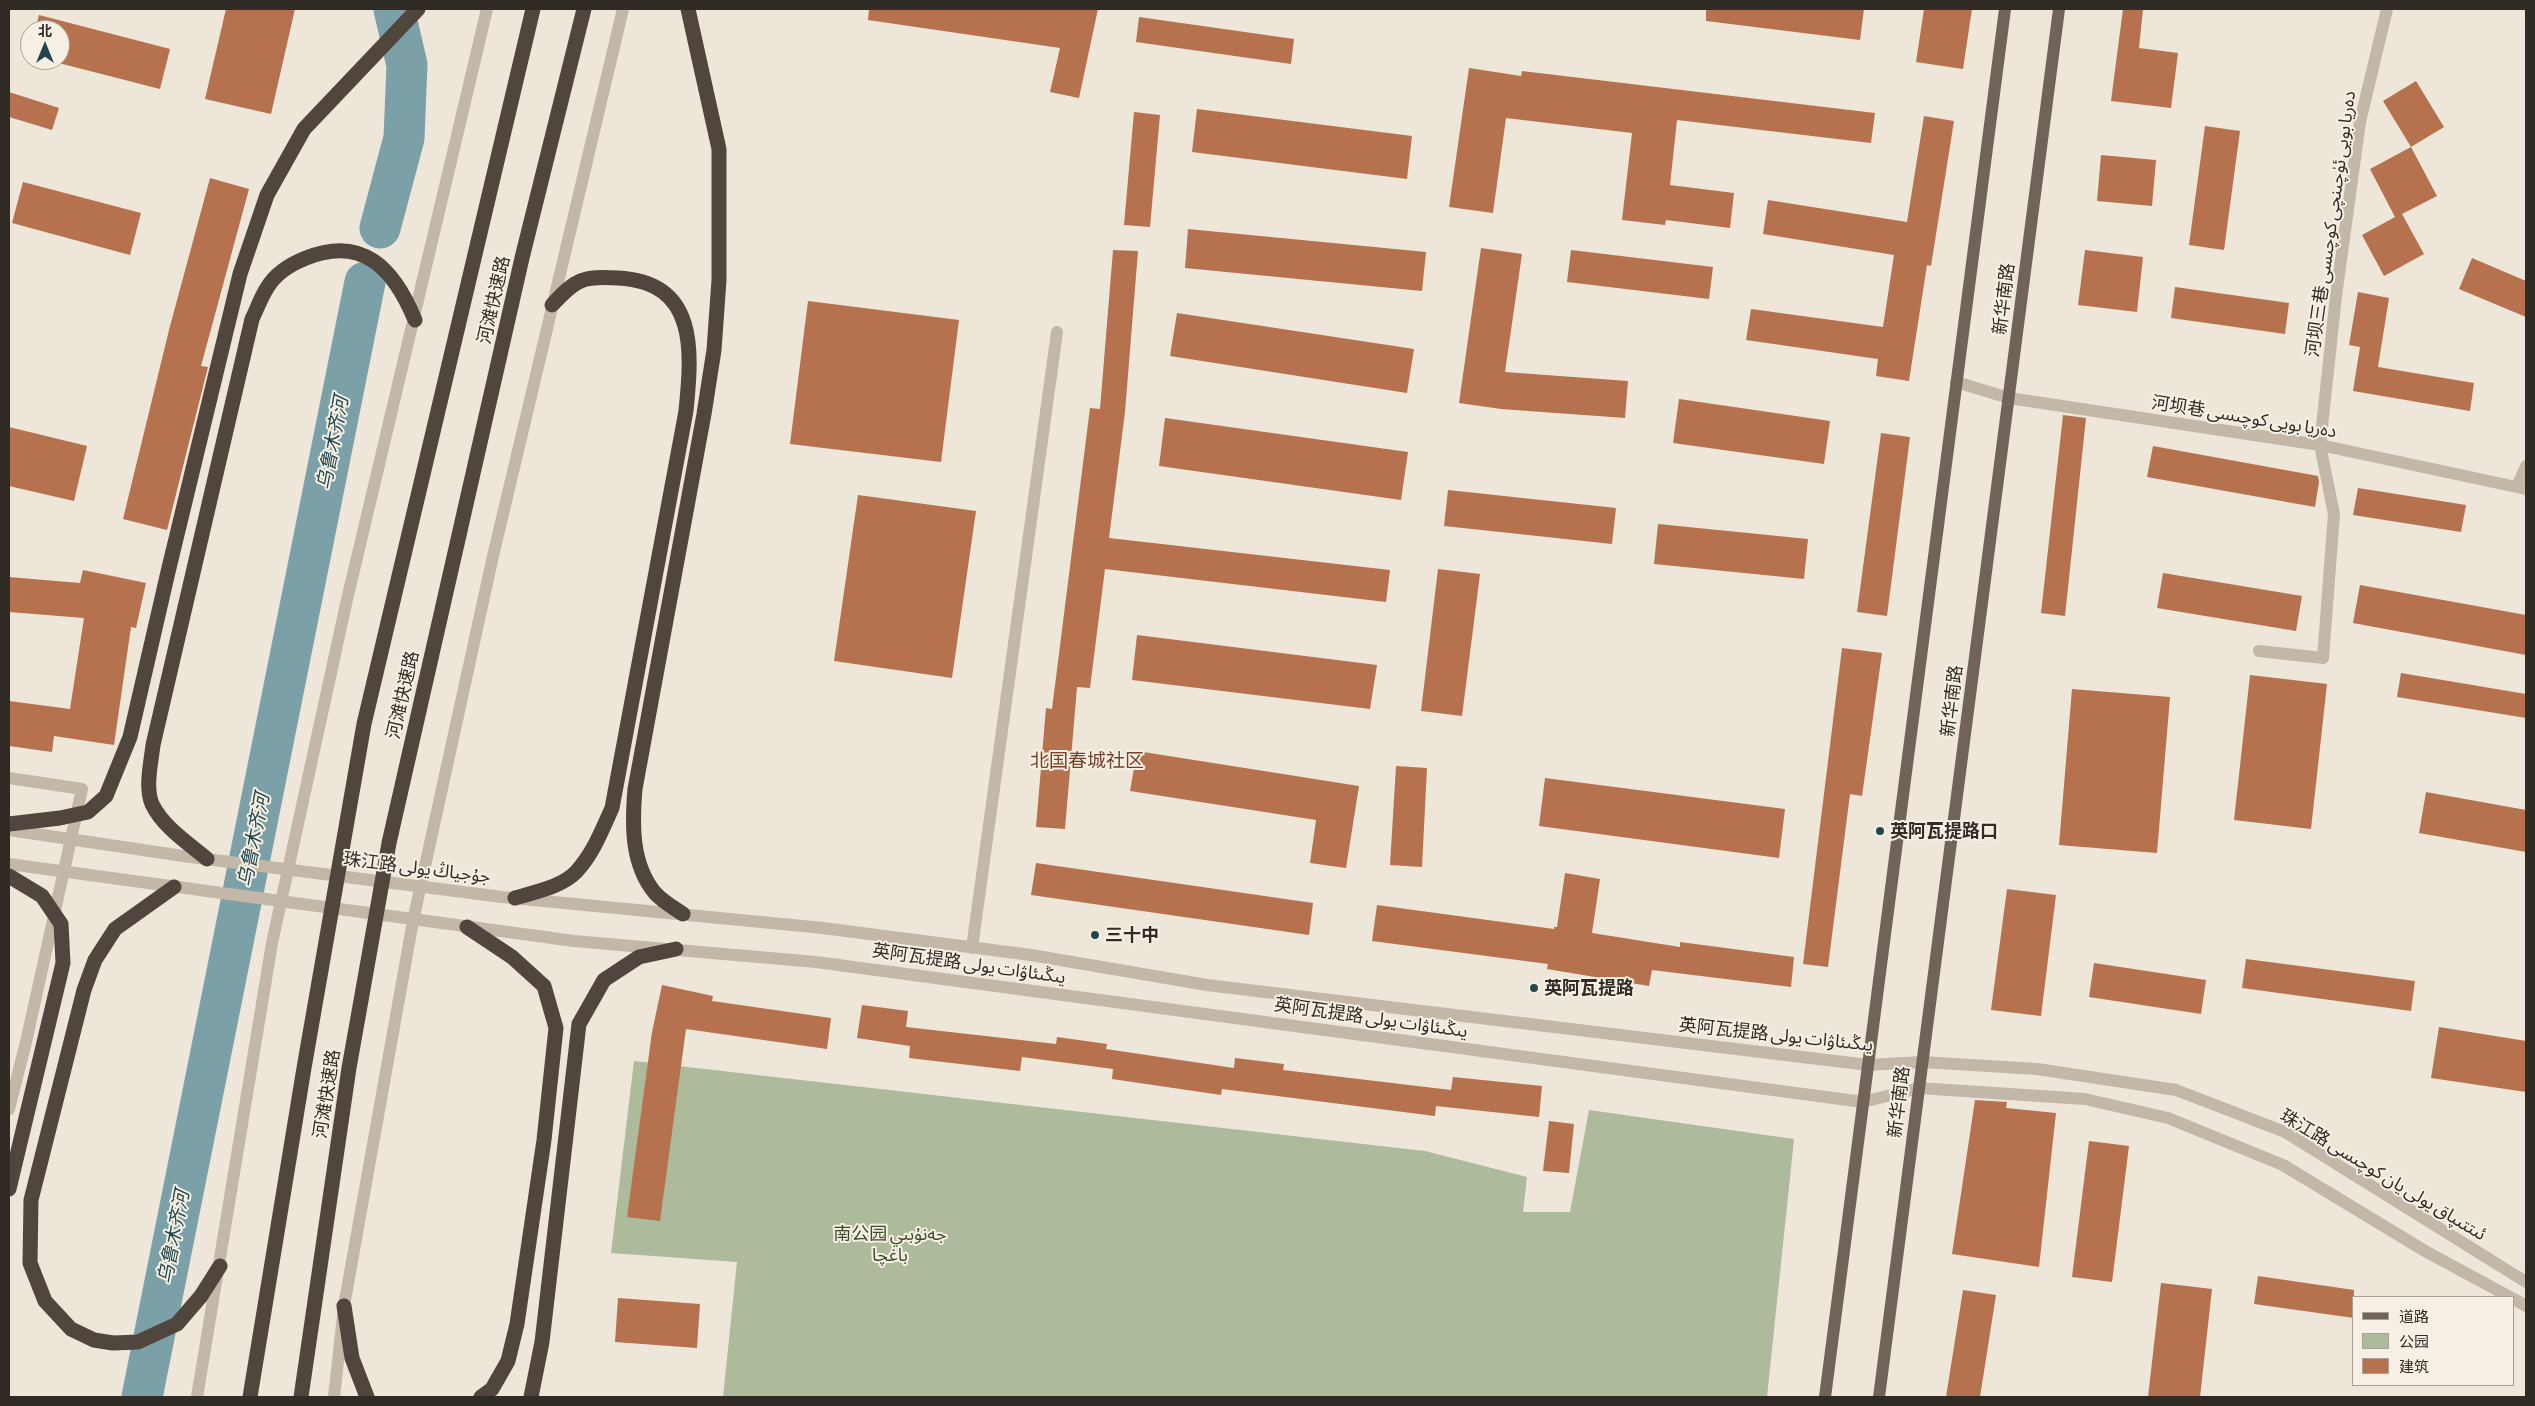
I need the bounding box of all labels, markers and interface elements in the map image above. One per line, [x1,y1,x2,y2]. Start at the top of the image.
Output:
north arrow [20,20,70,70]
text: 北 [38,23,52,39]
street label: 河坝三巷 دەريا بويى ئۈچىنچى كوچىسى [2302,89,2360,359]
street label: 河滩快速路 [473,254,515,346]
street label: 新华南路 [1989,262,2019,336]
street label: 河坝巷 دەريا بويى كوچىسى [2150,392,2338,442]
water label: 乌鲁木齐河 [313,394,353,492]
street label: 河滩快速路 [382,649,424,741]
street label: 新华南路 [1937,664,1967,738]
district label: 北国春城社区 [1030,750,1144,772]
water label: 乌鲁木齐河 [234,791,274,889]
place label: 英阿瓦提路口 [1890,820,1998,842]
marker: 英阿瓦提路口 [1874,825,1886,837]
street label: 珠江路 جۇجياڭ يولى [342,848,492,888]
place label: 三十中 [1105,924,1159,946]
marker: 三十中 [1089,929,1101,941]
street label: 英阿瓦提路 يىڭىئاۋات يولى [871,940,1067,988]
place label: 英阿瓦提路 [1544,977,1634,999]
marker: 英阿瓦提路 [1528,982,1540,994]
street label: 英阿瓦提路 يىڭىئاۋات يولى [1273,994,1469,1042]
street label: 英阿瓦提路 يىڭىئاۋات يولى [1678,1014,1874,1056]
street label: 河滩快速路 [309,1048,345,1140]
street label: 新华南路 [1884,1065,1914,1139]
street label: 珠江路 ئىتتىپاق يولى يان كوچىسى [2276,1105,2490,1245]
water label: 乌鲁木齐河 [154,1188,194,1286]
park label: 南公园 جەنۇبىي باغچا [833,1223,947,1266]
legend [2352,1296,2515,1386]
text: 道路 [2399,1308,2429,1325]
text: 公园 [2399,1333,2429,1350]
text: 建筑 [2399,1358,2429,1375]

